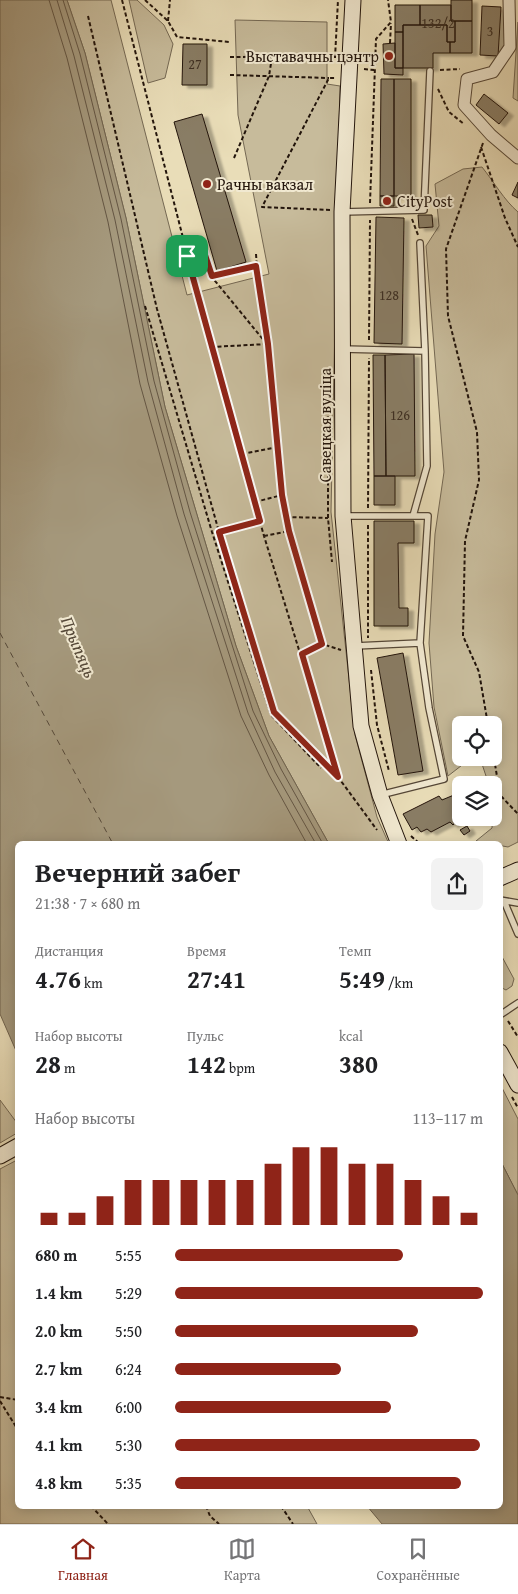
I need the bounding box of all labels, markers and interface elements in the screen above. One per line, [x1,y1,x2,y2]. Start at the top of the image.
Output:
house number: 132/2 [421,13,455,33]
house number: 3 [487,21,493,41]
place label: Выставачны цэнтр [246,44,379,68]
marker: Выставачны цэнтр [383,50,395,62]
house number: 27 [188,54,202,74]
place label: Рачны вакзал [217,172,313,196]
marker: Рачны вакзал [201,178,213,190]
place label: CityPost [397,189,453,213]
marker: CityPost [381,195,393,207]
pin [166,235,208,277]
icon: arrive [173,242,201,270]
house number: 128 [379,285,399,305]
street label: Савецкая вуліца [313,367,337,482]
house number: 126 [390,405,410,425]
water label: Прыпяць [54,612,104,682]
map controls [452,716,502,826]
button: locate [452,716,502,766]
button: layers [452,776,502,826]
text: Вечерний забег [35,851,240,892]
button: share [431,858,483,910]
text: 21:38 · 7 × 680 m [35,891,140,915]
text: Дистанция [35,941,103,961]
text: Время [187,941,226,961]
text: Темп [339,941,371,961]
text: 4.76 [35,961,81,997]
text: 27:41 [187,961,246,997]
text: 5:49 [339,961,385,997]
text: km [81,973,103,993]
text: /km [385,973,413,993]
text: Набор высоты [35,1026,122,1046]
text: Пульс [187,1026,224,1046]
text: kcal [339,1026,363,1046]
text: 28 [35,1046,61,1082]
text: 142 [187,1046,226,1082]
text: 380 [339,1046,378,1082]
text: m [61,1058,75,1078]
text: bpm [226,1058,255,1078]
text: Набор высоты [35,1106,135,1130]
text: 113–117 m [413,1106,483,1130]
text: 680 m [35,1243,77,1267]
text: 5:55 [115,1243,142,1267]
text: 1.4 km [35,1281,82,1305]
text: 5:29 [115,1281,142,1305]
text: 2.0 km [35,1319,82,1343]
text: 5:50 [115,1319,142,1343]
text: 2.7 km [35,1357,82,1381]
text: 6:24 [115,1357,142,1381]
text: 3.4 km [35,1395,82,1419]
text: 6:00 [115,1395,142,1419]
text: 4.1 km [35,1433,82,1457]
text: 5:30 [115,1433,142,1457]
text: 4.8 km [35,1471,82,1495]
text: 5:35 [115,1471,142,1495]
tab: Главная [58,1535,108,1585]
tab: Карта [224,1535,260,1585]
tab: Сохранённые [377,1535,460,1585]

